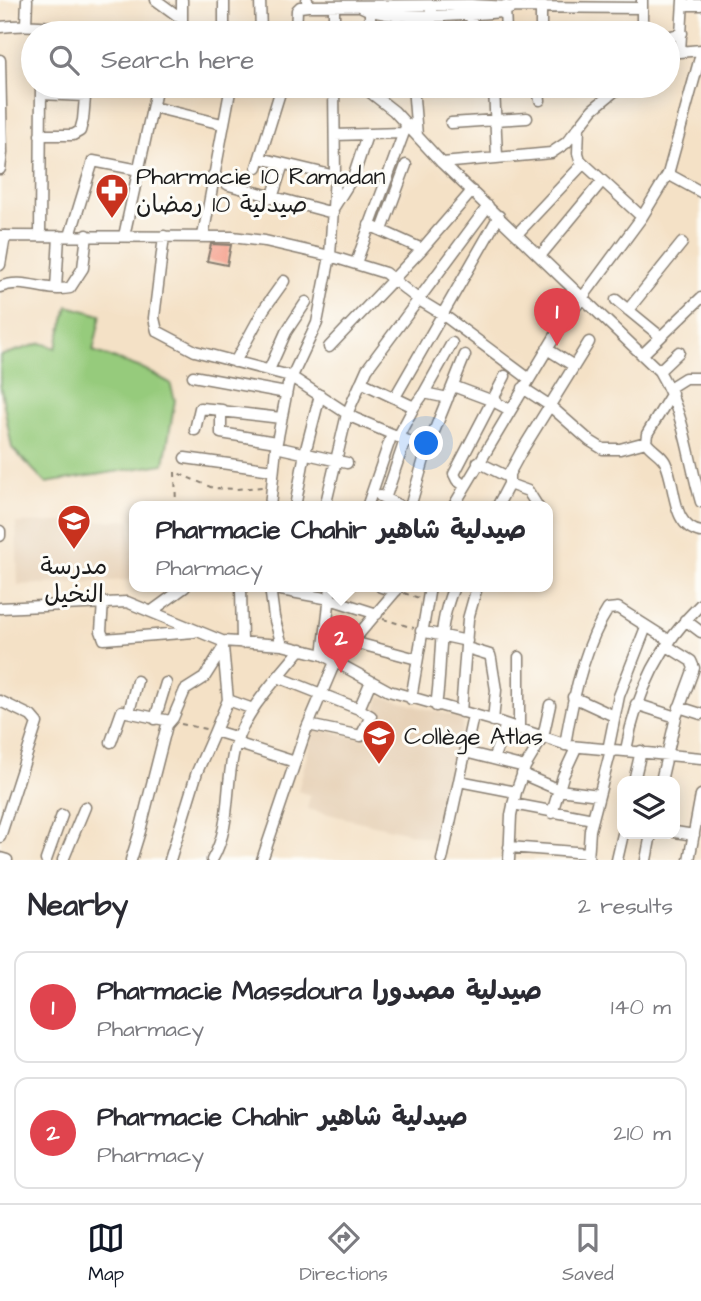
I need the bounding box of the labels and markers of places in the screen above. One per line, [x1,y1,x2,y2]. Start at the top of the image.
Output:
place label: Pharmacie 10 Ramadan صيدلية 10 رمضان [136,160,386,222]
pharmacy icon: Pharmacie 10 Ramadan صيدلية 10 رمضان [93,171,131,220]
pin: 1 [534,288,580,346]
school or university icon: مدرسة النخيل [55,502,93,551]
place label: مدرسة النخيل [41,550,107,612]
pin: 2 [318,615,364,673]
school or university icon: Collège Atlas [360,717,398,766]
place label: Collège Atlas [404,720,543,755]

